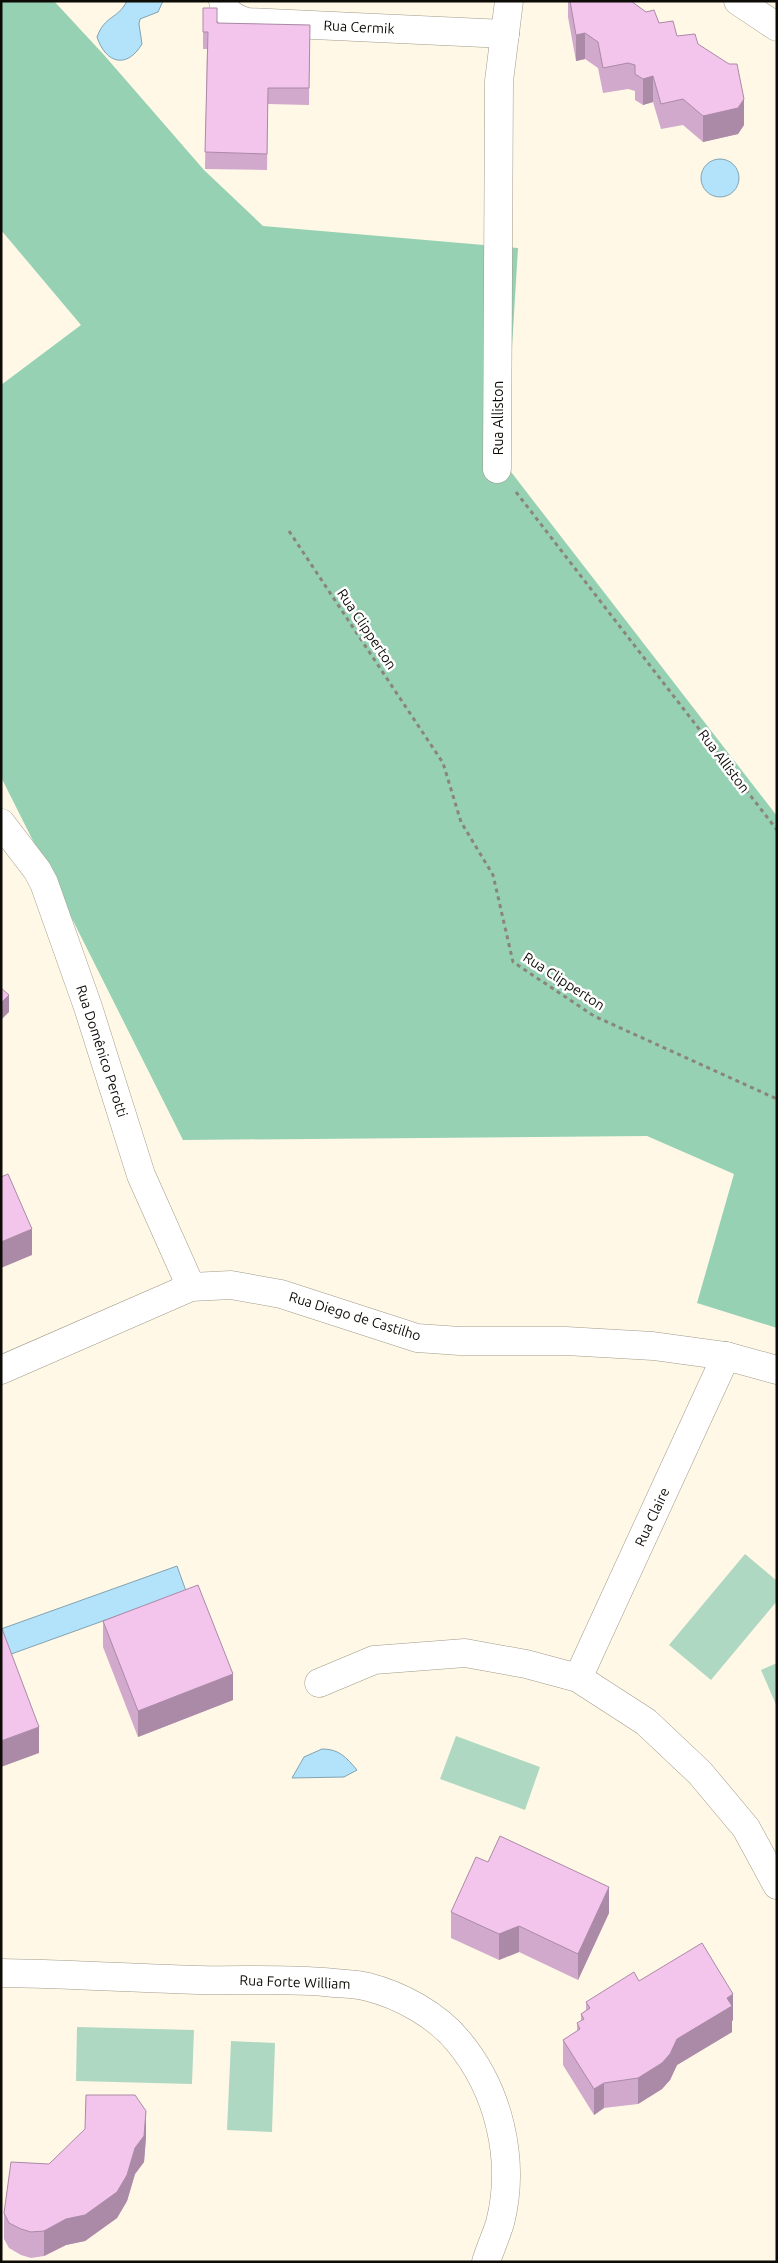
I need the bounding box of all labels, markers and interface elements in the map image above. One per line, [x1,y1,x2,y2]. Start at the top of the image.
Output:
street label: Rua Cermik [323,17,395,37]
street label: Rua Alliston [490,381,506,455]
street label: Rua Clipperton [334,586,400,672]
street label: Rua Alliston [695,726,753,796]
street label: Rua Clipperton [520,949,608,1013]
street label: Rua Domênico Perotti [73,983,131,1119]
street label: Rua Diego de Castilho [287,1288,423,1344]
street label: Rua Claire [631,1485,673,1549]
street label: Rua Forte William [239,1972,351,1992]

